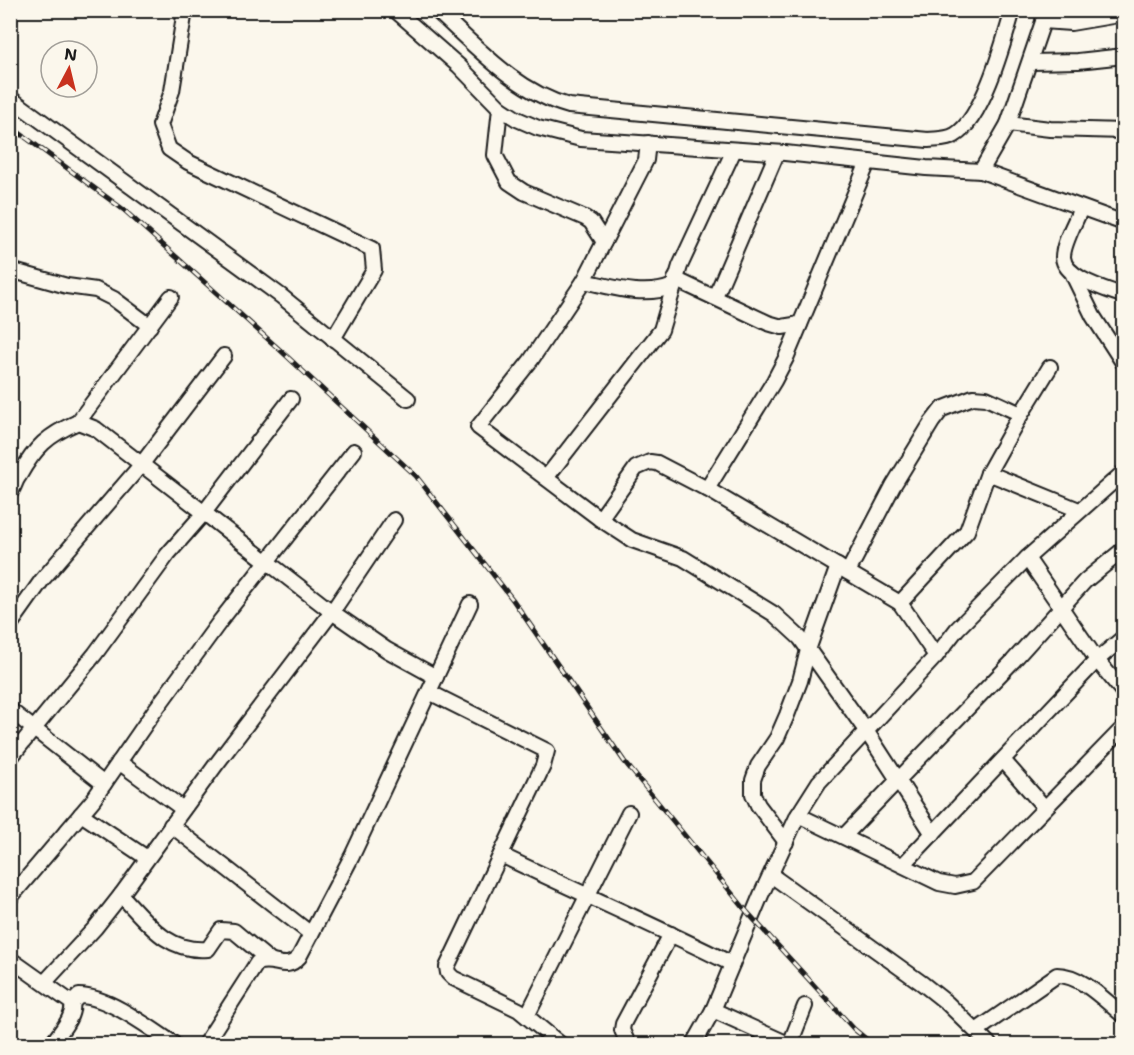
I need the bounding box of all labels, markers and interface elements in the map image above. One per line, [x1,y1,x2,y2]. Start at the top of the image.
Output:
north arrow [39,39,99,99]
text: N [63,43,78,66]

